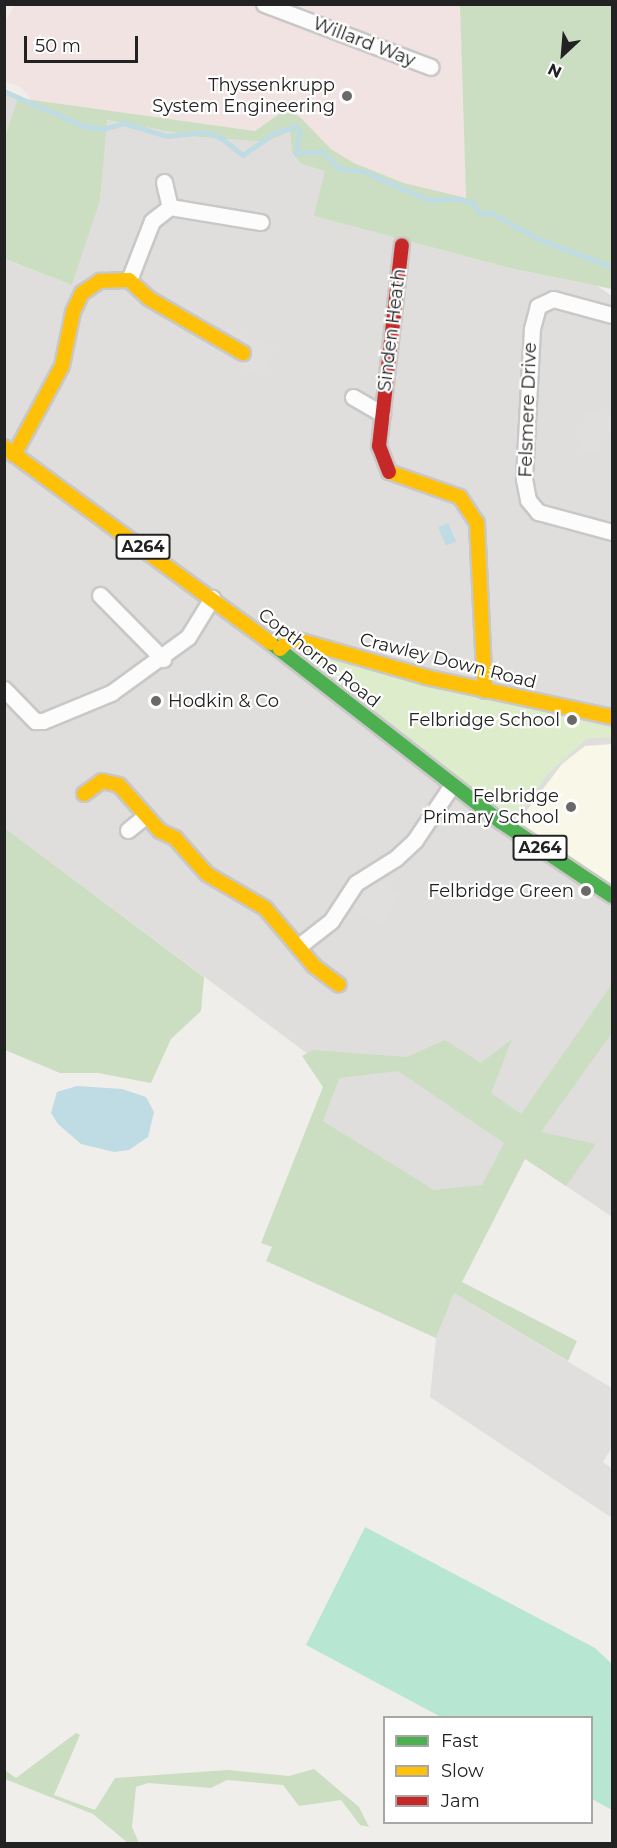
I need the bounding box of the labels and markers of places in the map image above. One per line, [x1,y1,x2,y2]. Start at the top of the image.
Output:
place label: Thyssenkrupp System Engineering [152,75,335,118]
marker: Thyssenkrupp System Engineering [340,89,354,103]
place label: Hodkin & Co [168,690,279,712]
marker: Hodkin & Co [149,694,163,708]
place label: Felbridge School [408,709,560,731]
marker: Felbridge School [565,713,579,727]
place label: Felbridge Primary School [423,786,559,828]
marker: Felbridge Primary School [564,800,578,814]
place label: Felbridge Green [428,880,574,902]
marker: Felbridge Green [579,884,593,898]

